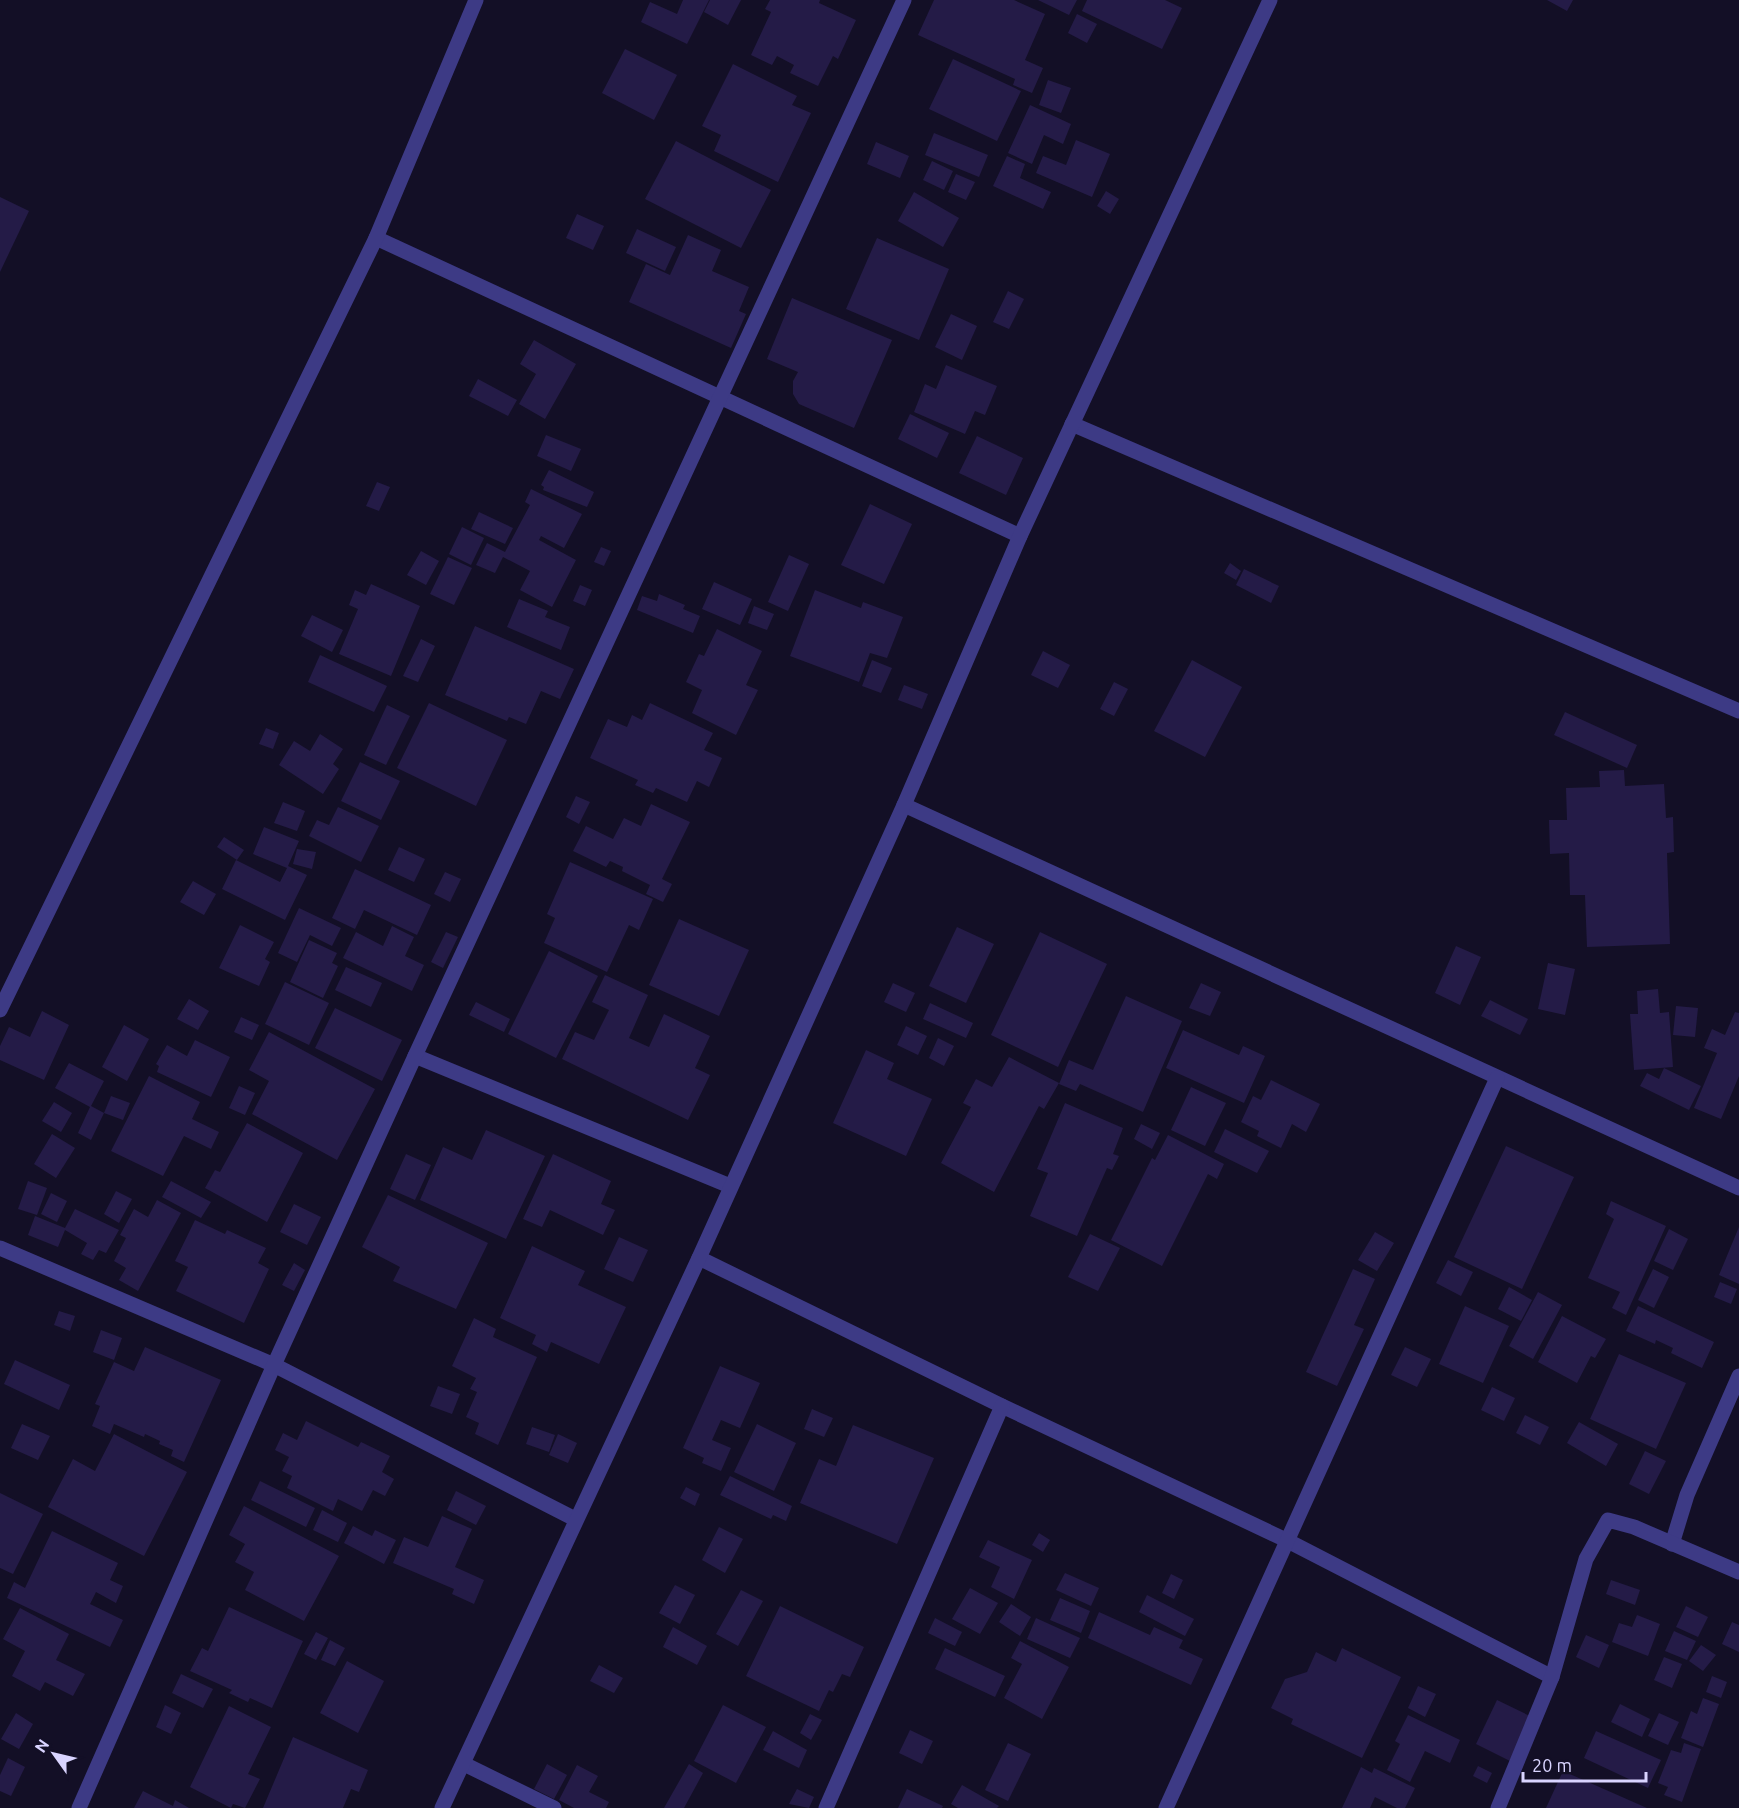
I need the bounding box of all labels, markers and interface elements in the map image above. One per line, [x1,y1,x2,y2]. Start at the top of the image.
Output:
north arrow [24,1724,84,1784]
text: N [31,1736,52,1756]
scale bar [1523,1745,1646,1783]
text: 20 m [1532,1755,1572,1775]

